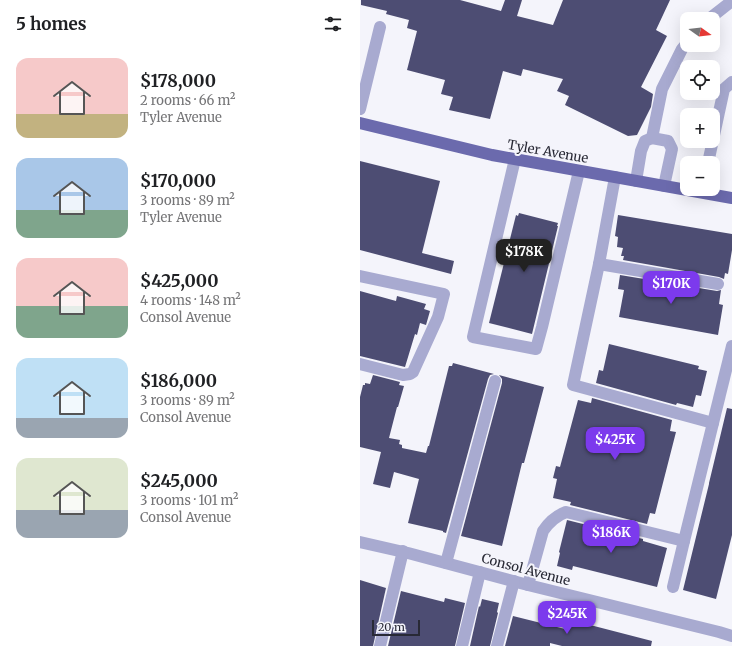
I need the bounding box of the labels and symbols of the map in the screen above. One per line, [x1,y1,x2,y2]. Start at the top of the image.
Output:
north arrow [680,12,720,52]
street label: Tyler Avenue [506,136,590,167]
pin: $178K [496,239,552,273]
pin: $170K [643,271,699,305]
pin: $425K [587,427,643,461]
pin: $186K [583,520,639,554]
street label: Consol Avenue [480,549,572,590]
pin: $245K [539,601,595,635]
scale bar [372,618,420,637]

